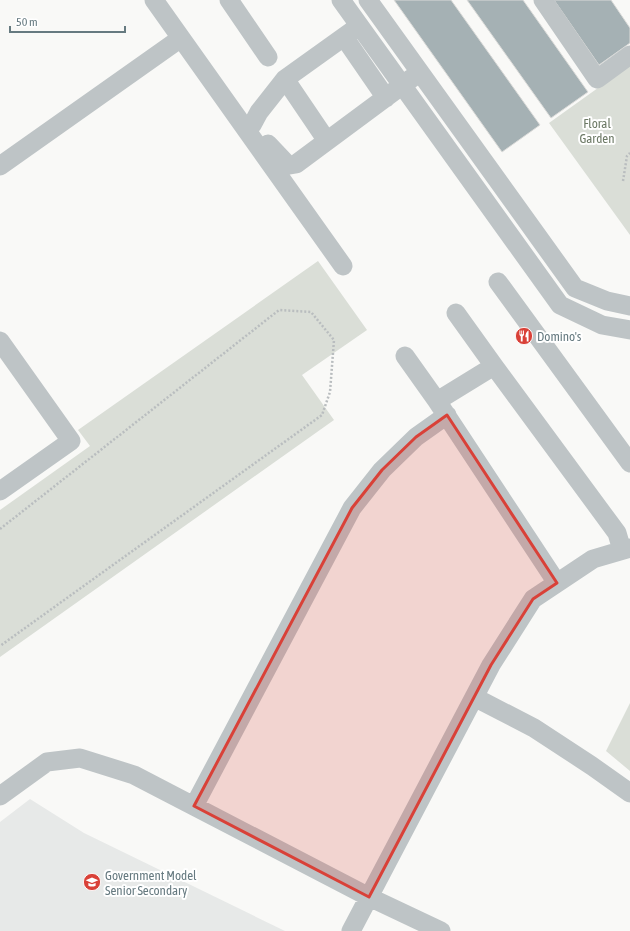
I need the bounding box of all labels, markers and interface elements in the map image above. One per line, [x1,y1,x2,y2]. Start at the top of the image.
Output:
scale bar [10,8,125,34]
text: 50 m [16,15,38,29]
park label: Floral Garden [579,116,615,146]
restaurant icon: Domino's [514,326,534,346]
place label: Domino's [537,329,582,344]
place label: Government Model Senior Secondary [105,868,197,898]
school or university icon: Government Model Senior Secondary [82,872,102,892]

